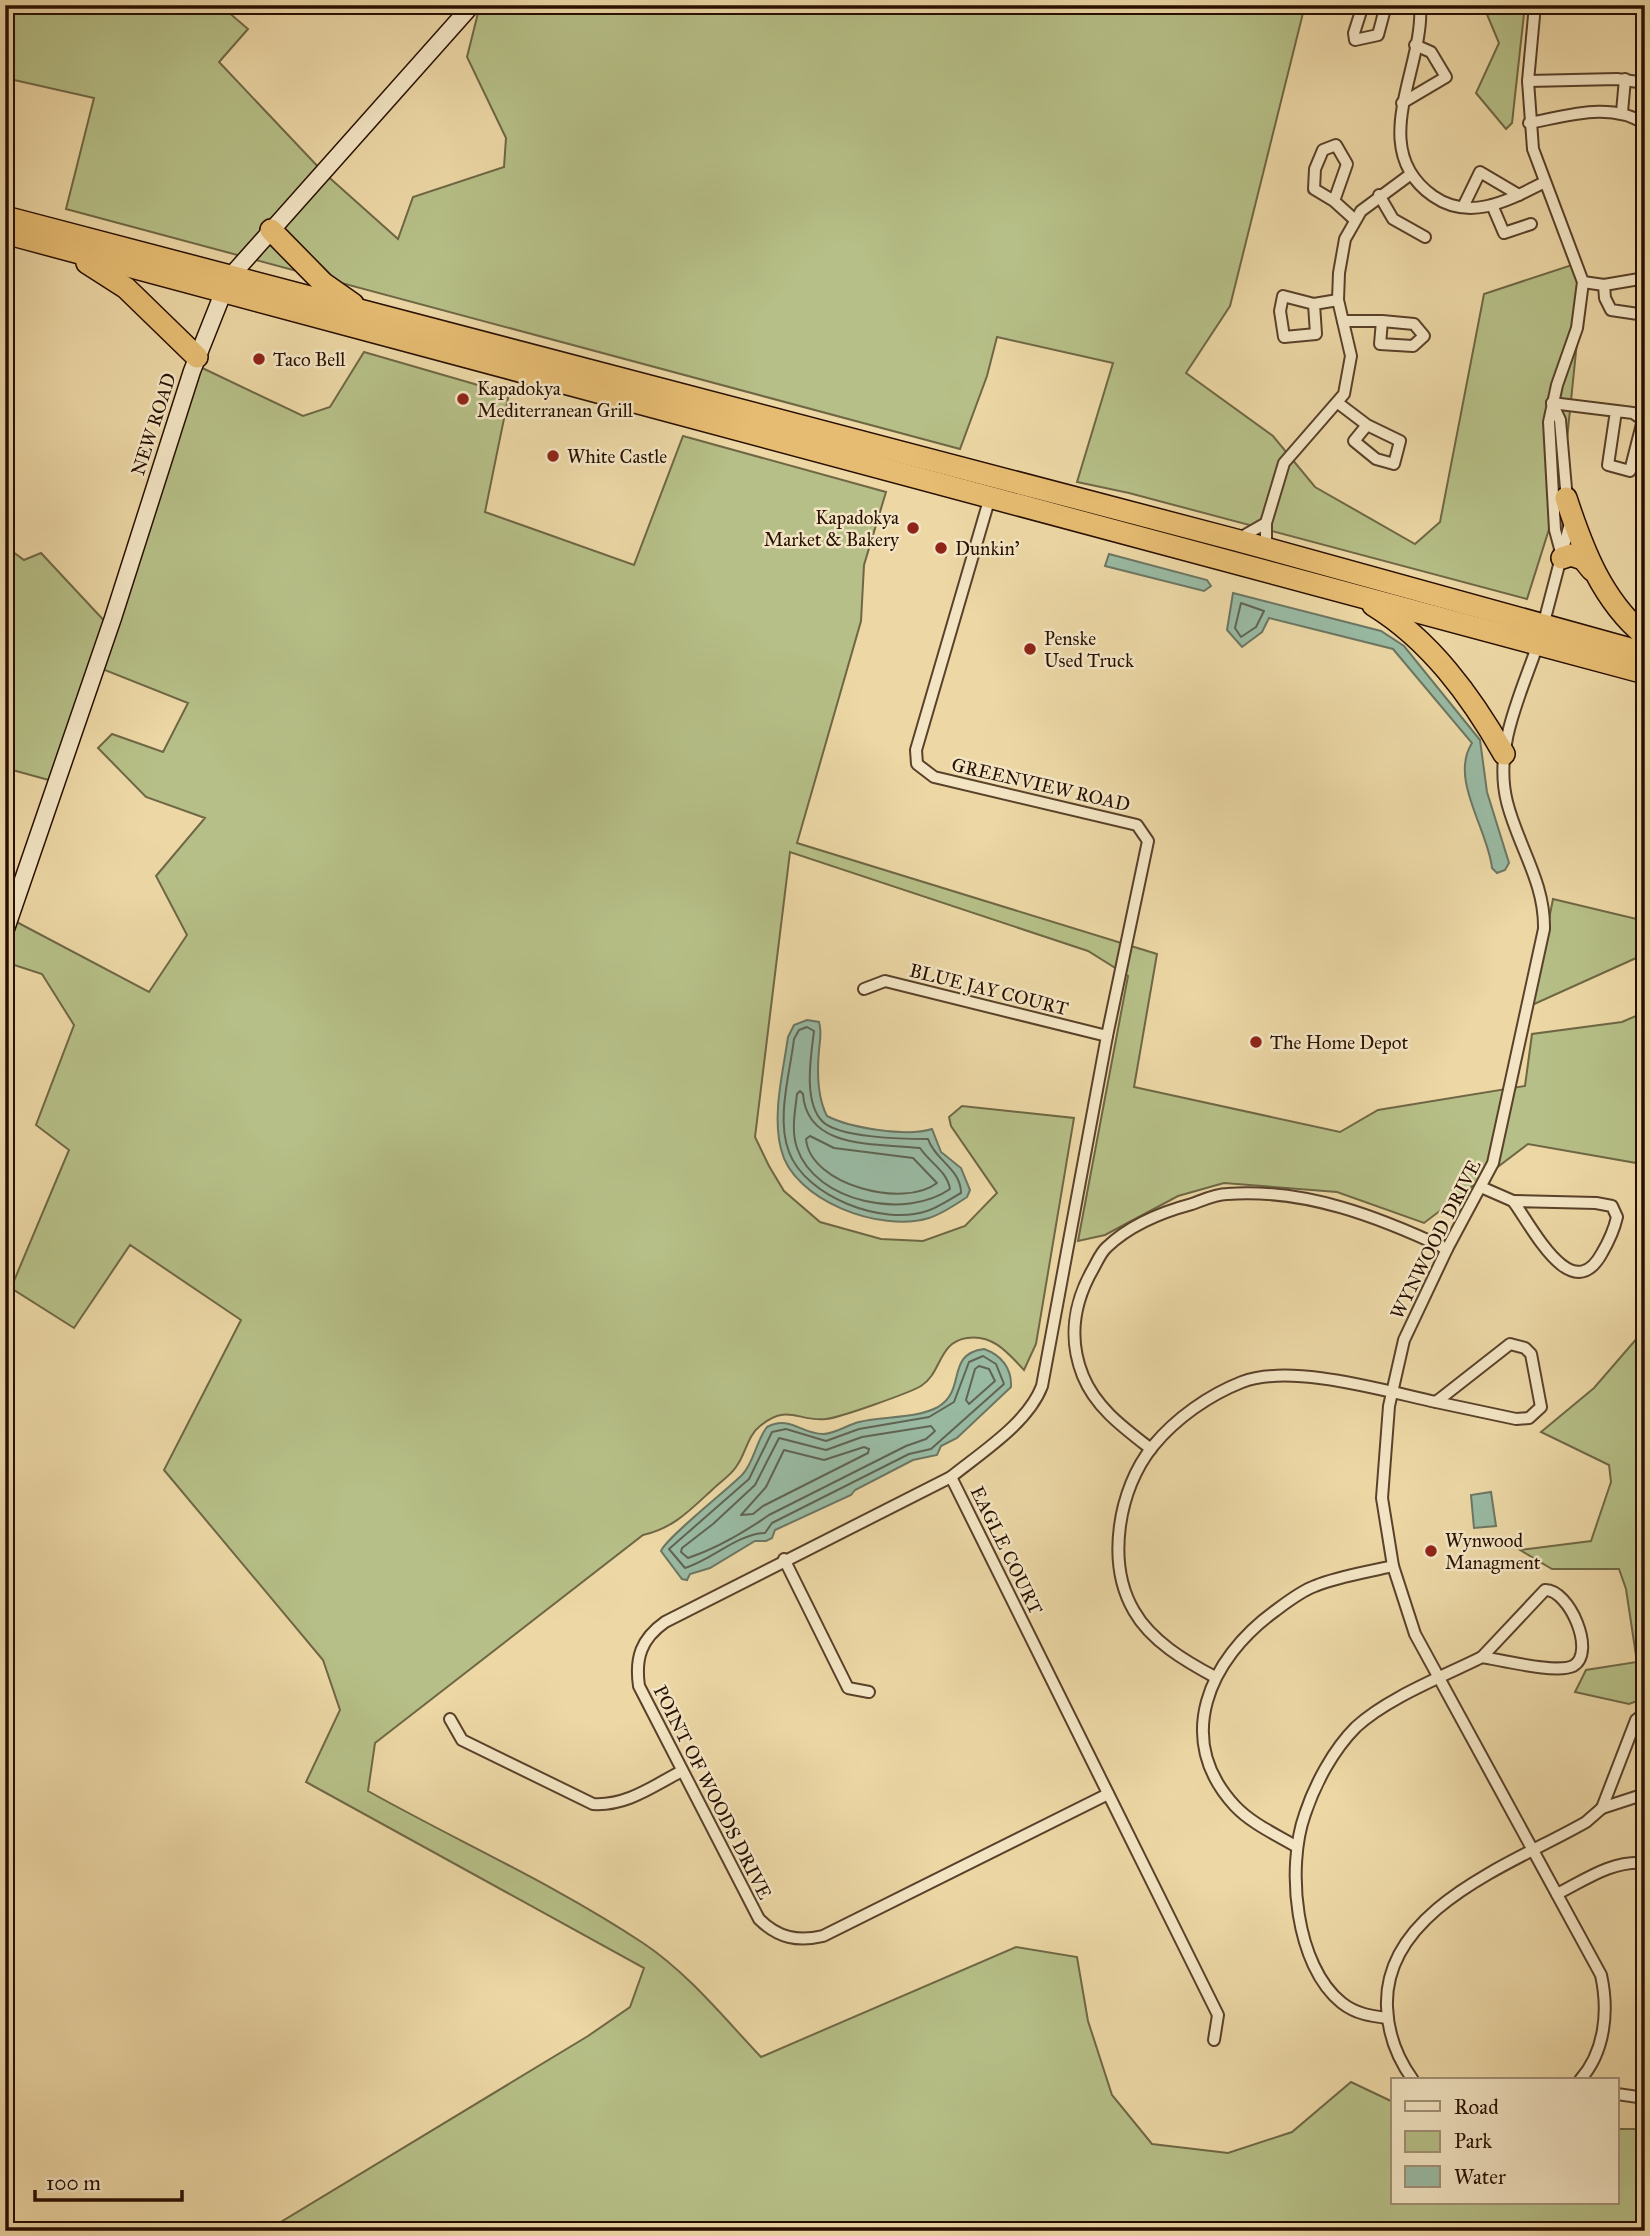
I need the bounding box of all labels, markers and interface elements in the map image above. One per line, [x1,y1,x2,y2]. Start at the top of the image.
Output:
place label: Taco Bell [273,348,346,371]
marker: Taco Bell [251,351,267,367]
street label: NEW ROAD [126,370,181,478]
place label: Kapadokya Mediterranean Grill [477,377,634,422]
marker: Kapadokya Mediterranean Grill [455,391,471,407]
place label: White Castle [567,445,667,468]
marker: White Castle [545,448,561,464]
place label: Kapadokya Market & Bakery [764,506,900,551]
marker: Kapadokya Market & Bakery [905,520,921,536]
place label: Dunkin' [955,537,1020,560]
marker: Dunkin' [933,540,949,556]
place label: Penske Used Truck [1044,627,1134,672]
marker: Penske Used Truck [1022,641,1038,657]
street label: GREENVIEW ROAD [949,753,1132,816]
street label: BLUE JAY COURT [907,959,1071,1021]
place label: The Home Depot [1270,1031,1408,1054]
marker: The Home Depot [1248,1034,1264,1050]
street label: WYNWOOD DRIVE [1385,1155,1486,1323]
street label: EAGLE COURT [966,1482,1048,1618]
place label: Wynwood Managment [1445,1529,1541,1575]
marker: Wynwood Managment [1423,1543,1439,1559]
street label: POINT OF WOODS DRIVE [648,1681,777,1903]
legend [1391,2078,1618,2204]
text: Road [1454,2094,1499,2120]
text: Park [1454,2128,1492,2154]
scale bar [35,2159,182,2203]
text: Water [1454,2164,1506,2190]
text: 100 m [46,2170,101,2196]

